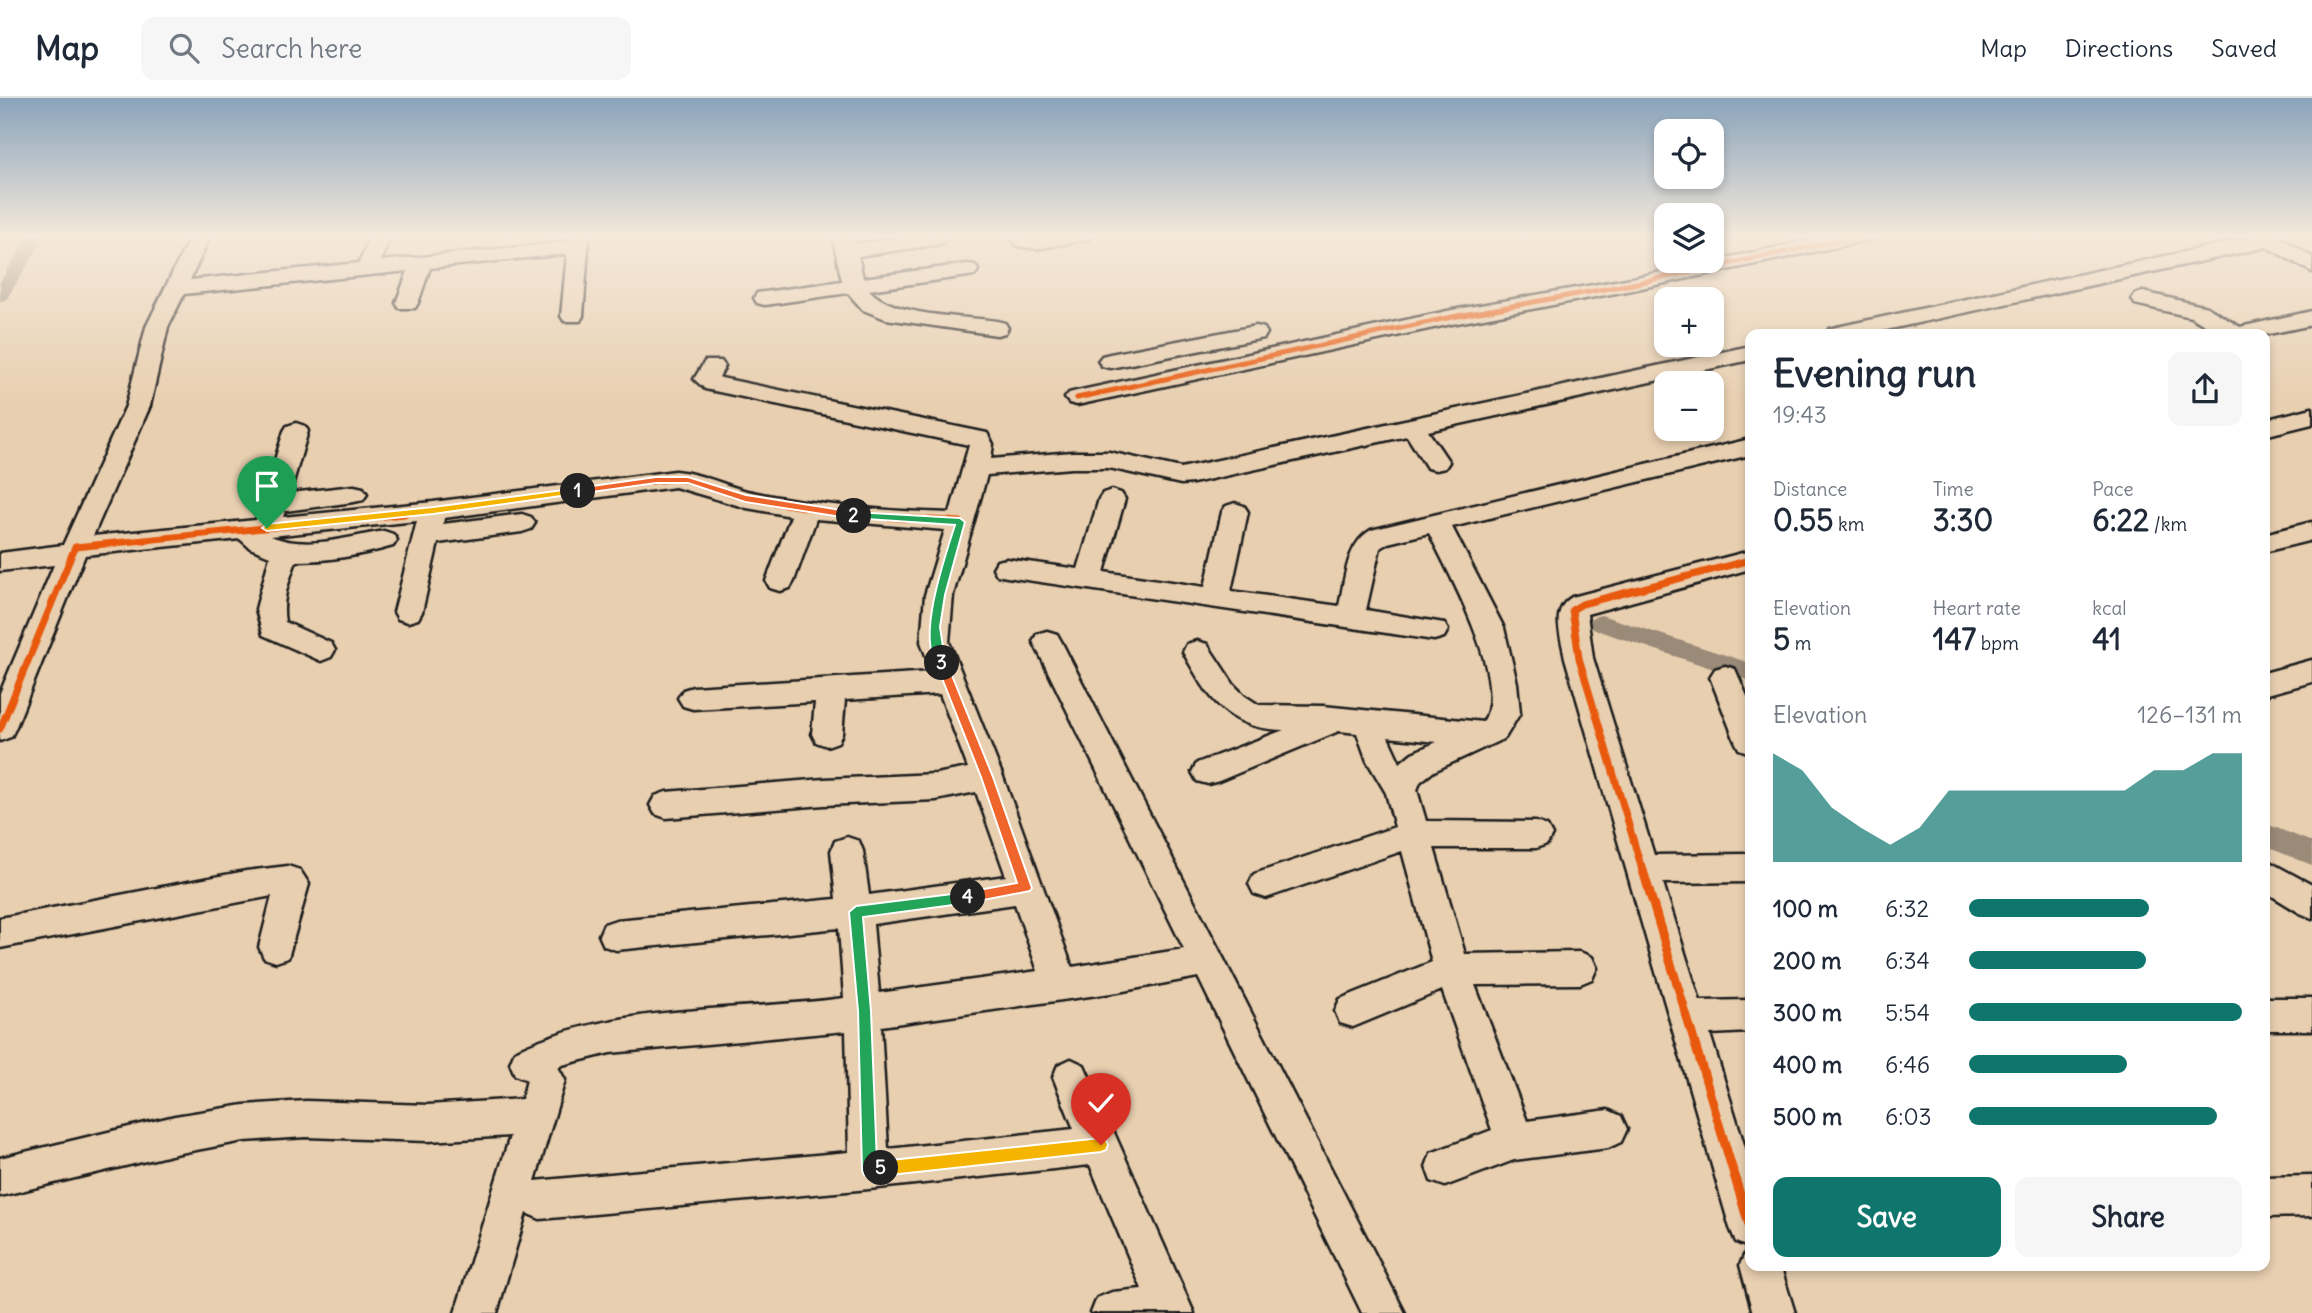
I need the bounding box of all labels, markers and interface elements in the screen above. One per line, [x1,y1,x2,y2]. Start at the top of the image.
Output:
search box [141,17,631,80]
text: Map [35,27,99,69]
icon: search [165,29,203,67]
text: Search here [221,32,362,65]
text: Map [1980,33,2027,63]
text: Directions [2065,33,2173,63]
text: Saved [2211,33,2277,63]
map controls [1654,119,1724,441]
button: locate [1654,119,1724,189]
button: layers [1654,203,1724,273]
button: + [1654,287,1724,357]
text: Evening run [1773,350,1976,397]
button: share [2168,352,2242,426]
button: − [1654,371,1724,441]
text: 19:43 [1773,400,1827,429]
pin [237,456,297,528]
icon: arrive [248,467,286,505]
pin: 1 [560,474,596,508]
text: Distance [1773,477,1847,501]
text: Time [1933,477,1974,501]
text: Pace [2092,477,2134,501]
text: 1 [574,478,581,502]
pin: 2 [836,498,872,534]
text: 0.55 [1773,501,1833,539]
text: 3:30 [1933,501,1993,539]
text: 6:22 [2092,501,2149,539]
text: 2 [848,503,859,527]
text: km [1833,512,1864,536]
text: /km [2149,512,2187,536]
text: Elevation [1773,596,1851,620]
text: Heart rate [1933,596,2021,620]
text: kcal [2092,596,2127,620]
text: 5 [1773,620,1790,658]
text: 147 [1933,620,1976,658]
text: 41 [2092,620,2121,658]
text: m [1790,631,1811,655]
text: bpm [1976,631,2019,655]
pin: 3 [925,646,960,680]
text: 3 [936,650,947,674]
text: Elevation [1773,700,1867,729]
text: 126–131 m [2137,700,2242,729]
pin: 4 [950,880,986,914]
text: 4 [962,884,973,908]
text: 100 m [1773,894,1838,923]
text: 6:32 [1885,894,1929,923]
text: 200 m [1773,946,1842,975]
text: 6:34 [1885,946,1930,975]
text: 300 m [1773,998,1842,1027]
text: 5:54 [1885,998,1930,1027]
text: 400 m [1773,1050,1842,1079]
text: 6:46 [1885,1050,1930,1079]
pin [1071,1073,1131,1145]
icon: check [1082,1084,1120,1122]
text: 500 m [1773,1102,1842,1131]
text: 6:03 [1885,1102,1932,1131]
pin: 5 [864,1150,898,1186]
text: 5 [875,1155,886,1179]
button: Save [1773,1177,2001,1257]
button: Share [2015,1177,2242,1257]

